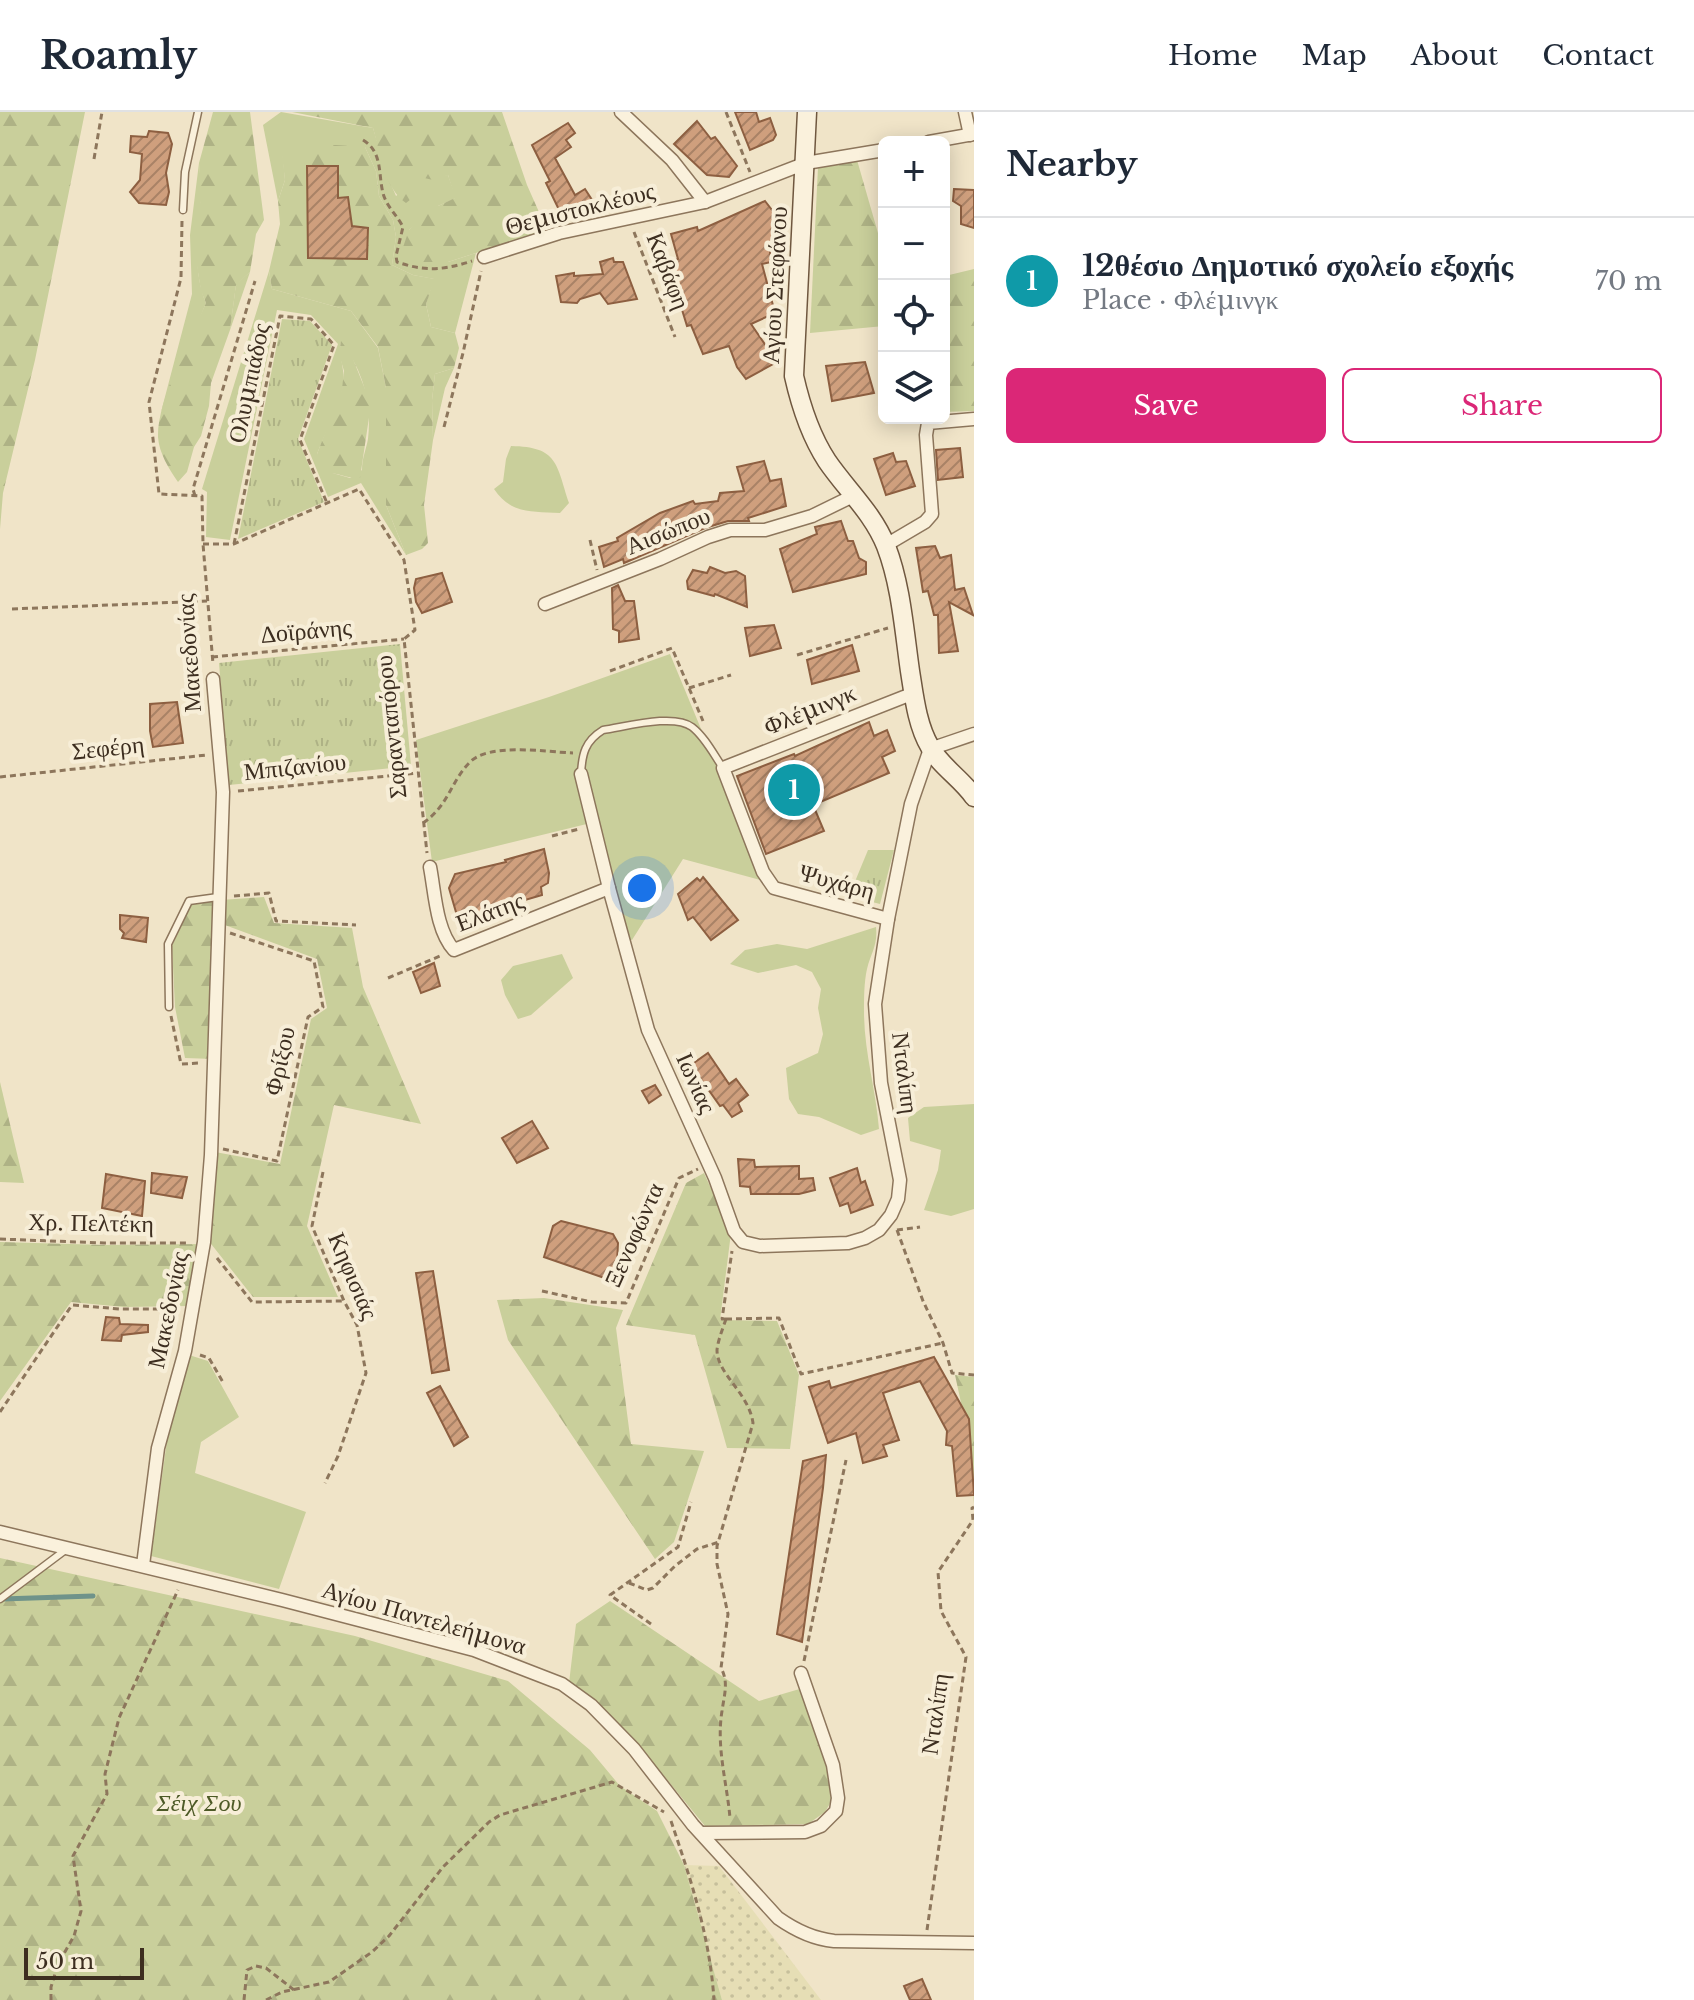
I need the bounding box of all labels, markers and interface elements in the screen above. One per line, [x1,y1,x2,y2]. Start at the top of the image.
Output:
text: Roamly [40,32,197,79]
text: Home [1168,38,1258,73]
text: Map [1302,38,1367,73]
text: About [1411,38,1498,73]
text: Contact [1542,38,1654,73]
map controls [878,136,950,424]
button: + [878,136,950,208]
text: Nearby [1006,143,1138,185]
street label: Θεμιστοκλέους [502,176,658,241]
street label: Αγίου Στεφάνου [756,205,793,365]
button: − [878,208,950,280]
street label: Καβάφη [641,228,696,313]
text: 12θέσιο Δημοτικό σχολείο εξοχής [1082,247,1513,284]
text: 1 [1026,265,1038,297]
text: 70 m [1595,265,1662,297]
button: locate [878,280,950,352]
text: Place · Φλέμινγκ [1082,284,1279,316]
street label: Ολυμπιάδος [222,320,275,445]
button: layers [878,352,950,424]
button: Save [1006,368,1326,443]
button: Share [1342,368,1662,443]
street label: Αισώπου [621,501,714,561]
street label: Μακεδονίας [170,592,207,713]
street label: Δοϊράνης [259,612,353,649]
street label: Σαρανταπόρου [369,654,412,800]
street label: Φλέμινγκ [760,678,860,741]
street label: Σεφέρη [70,729,146,766]
street label: Μπιζανίου [242,747,348,786]
pin: 1 [768,760,820,820]
street label: Ψυχάρη [796,858,878,905]
your location [622,868,662,908]
street label: Ελάτης [452,885,528,938]
street label: Φρίξου [258,1024,301,1098]
street label: Νταλίπη [886,1030,925,1116]
street label: Ιωνίας [670,1048,723,1118]
street label: Ξενοφώντα [598,1178,670,1291]
street label: Χρ. Πελτέκη [28,1207,154,1238]
street label: Κηφισιάς [322,1228,385,1324]
street label: Μακεδονίας [141,1248,194,1371]
street label: Αγίου Παντελεήμονα [319,1575,530,1661]
street label: Νταλίπη [914,1671,955,1757]
park label: Σέιχ Σου [156,1788,241,1817]
scale bar [24,1944,144,1980]
text: 50 m [36,1948,94,1975]

